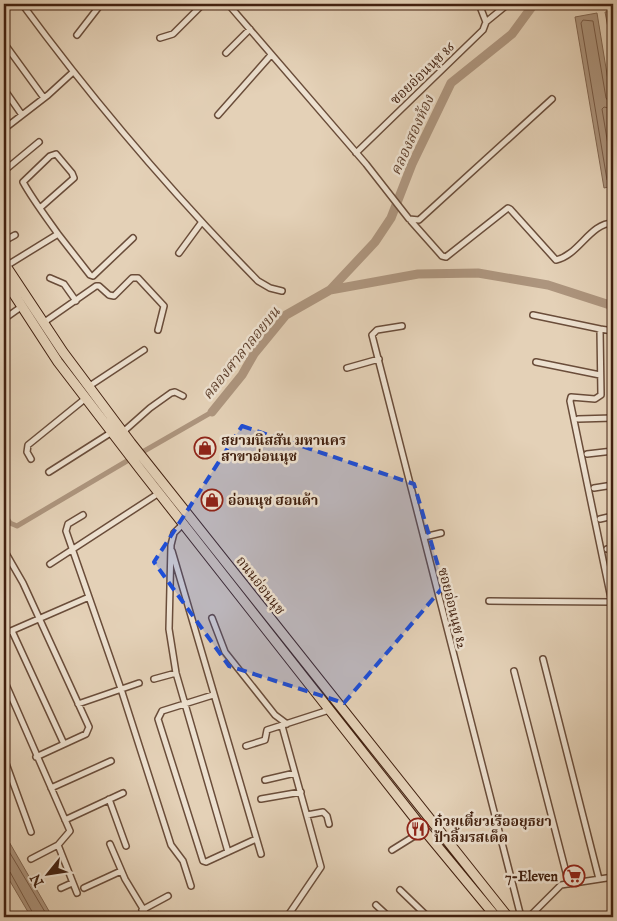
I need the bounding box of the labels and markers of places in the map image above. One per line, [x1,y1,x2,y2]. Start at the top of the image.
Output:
place label: สยามนิสสัน มหานคร สาขาอ่อนนุช [221,432,346,466]
shop icon: สยามนิสสัน มหานคร สาขาอ่อนนุช [193,436,217,460]
shop icon: อ่อนนุช ฮอนด้า [200,488,224,512]
place label: อ่อนนุช ฮอนด้า [228,492,318,510]
place label: ก๋วยเตี๋ยวเรืออยุธยา ป้าลิ้มรสเด็ด [434,811,552,847]
restaurant icon: ก๋วยเตี๋ยวเรืออยุธยา ป้าลิ้มรสเด็ด [406,817,430,841]
supermarket icon: 7-Eleven [562,864,586,888]
place label: 7-Eleven [505,868,559,886]

